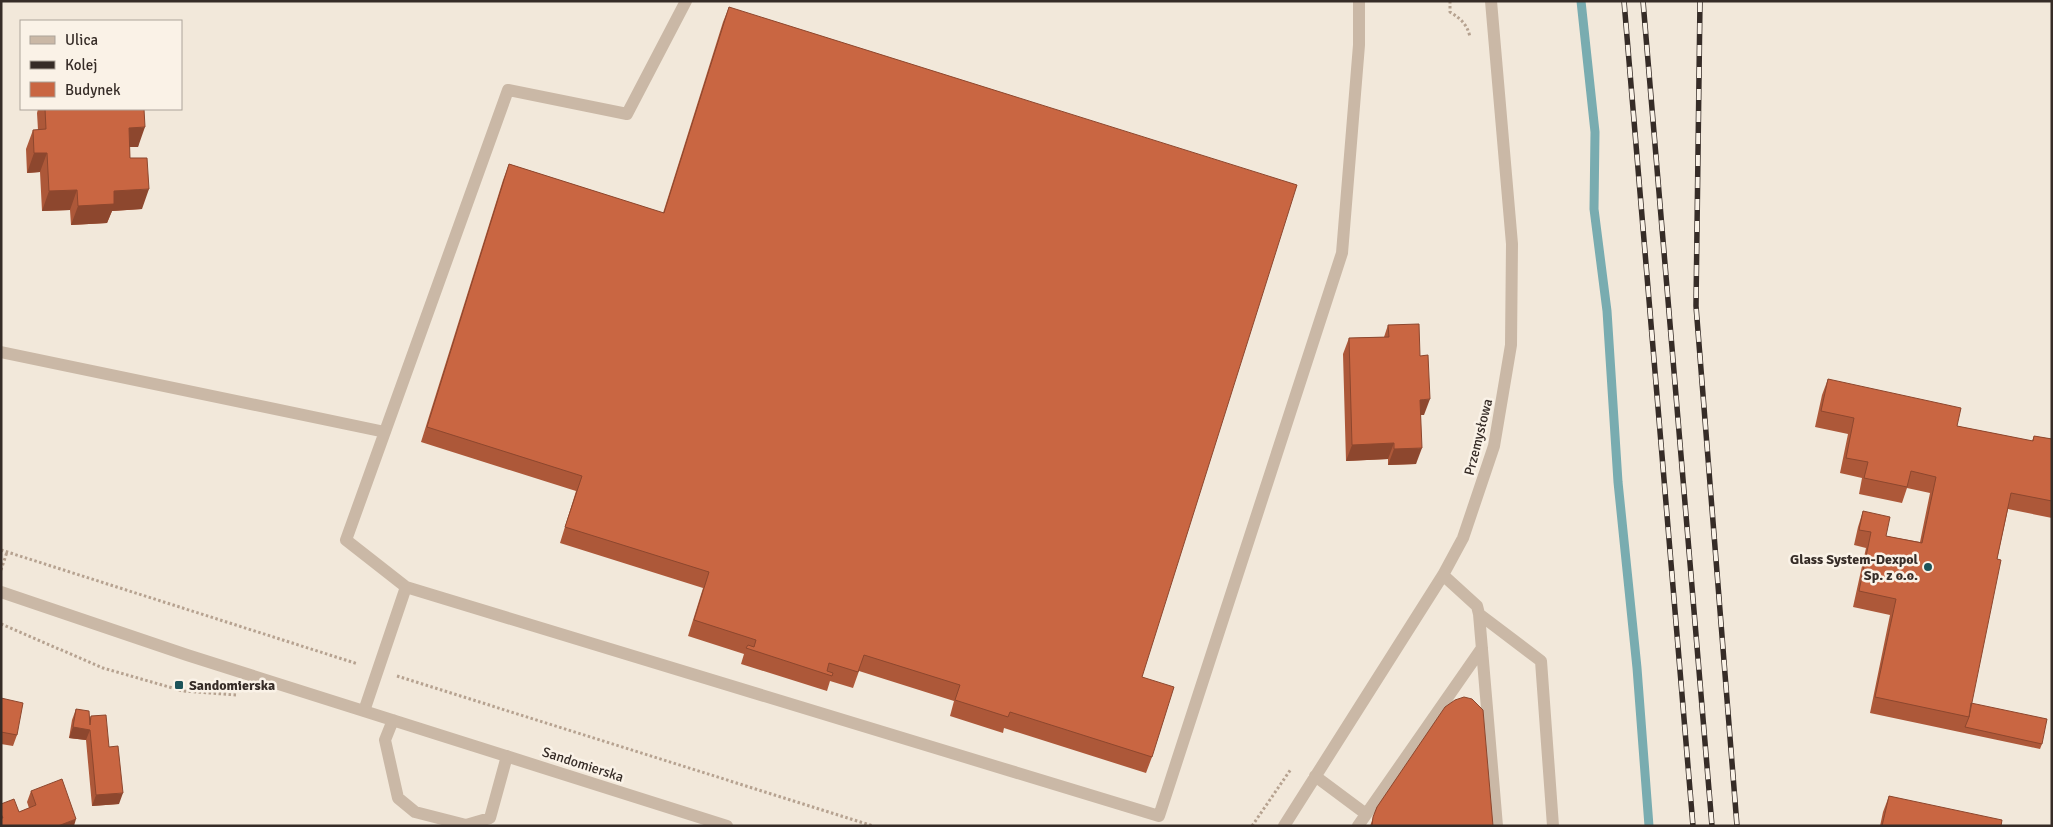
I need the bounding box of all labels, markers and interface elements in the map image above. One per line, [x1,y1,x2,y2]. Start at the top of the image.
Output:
legend [20,20,182,110]
text: Ulica [65,31,98,49]
text: Kolej [65,56,97,74]
text: Budynek [65,81,121,99]
street label: Przemysłowa [1461,397,1496,477]
place label: Glass System-Dexpol Sp. z o.o. [1790,551,1919,584]
marker: Glass System-Dexpol Sp. z o.o. [1922,561,1934,573]
place label: Sandomierska [189,677,275,694]
marker: Sandomierska [173,679,185,691]
street label: Sandomierska [540,743,626,786]

